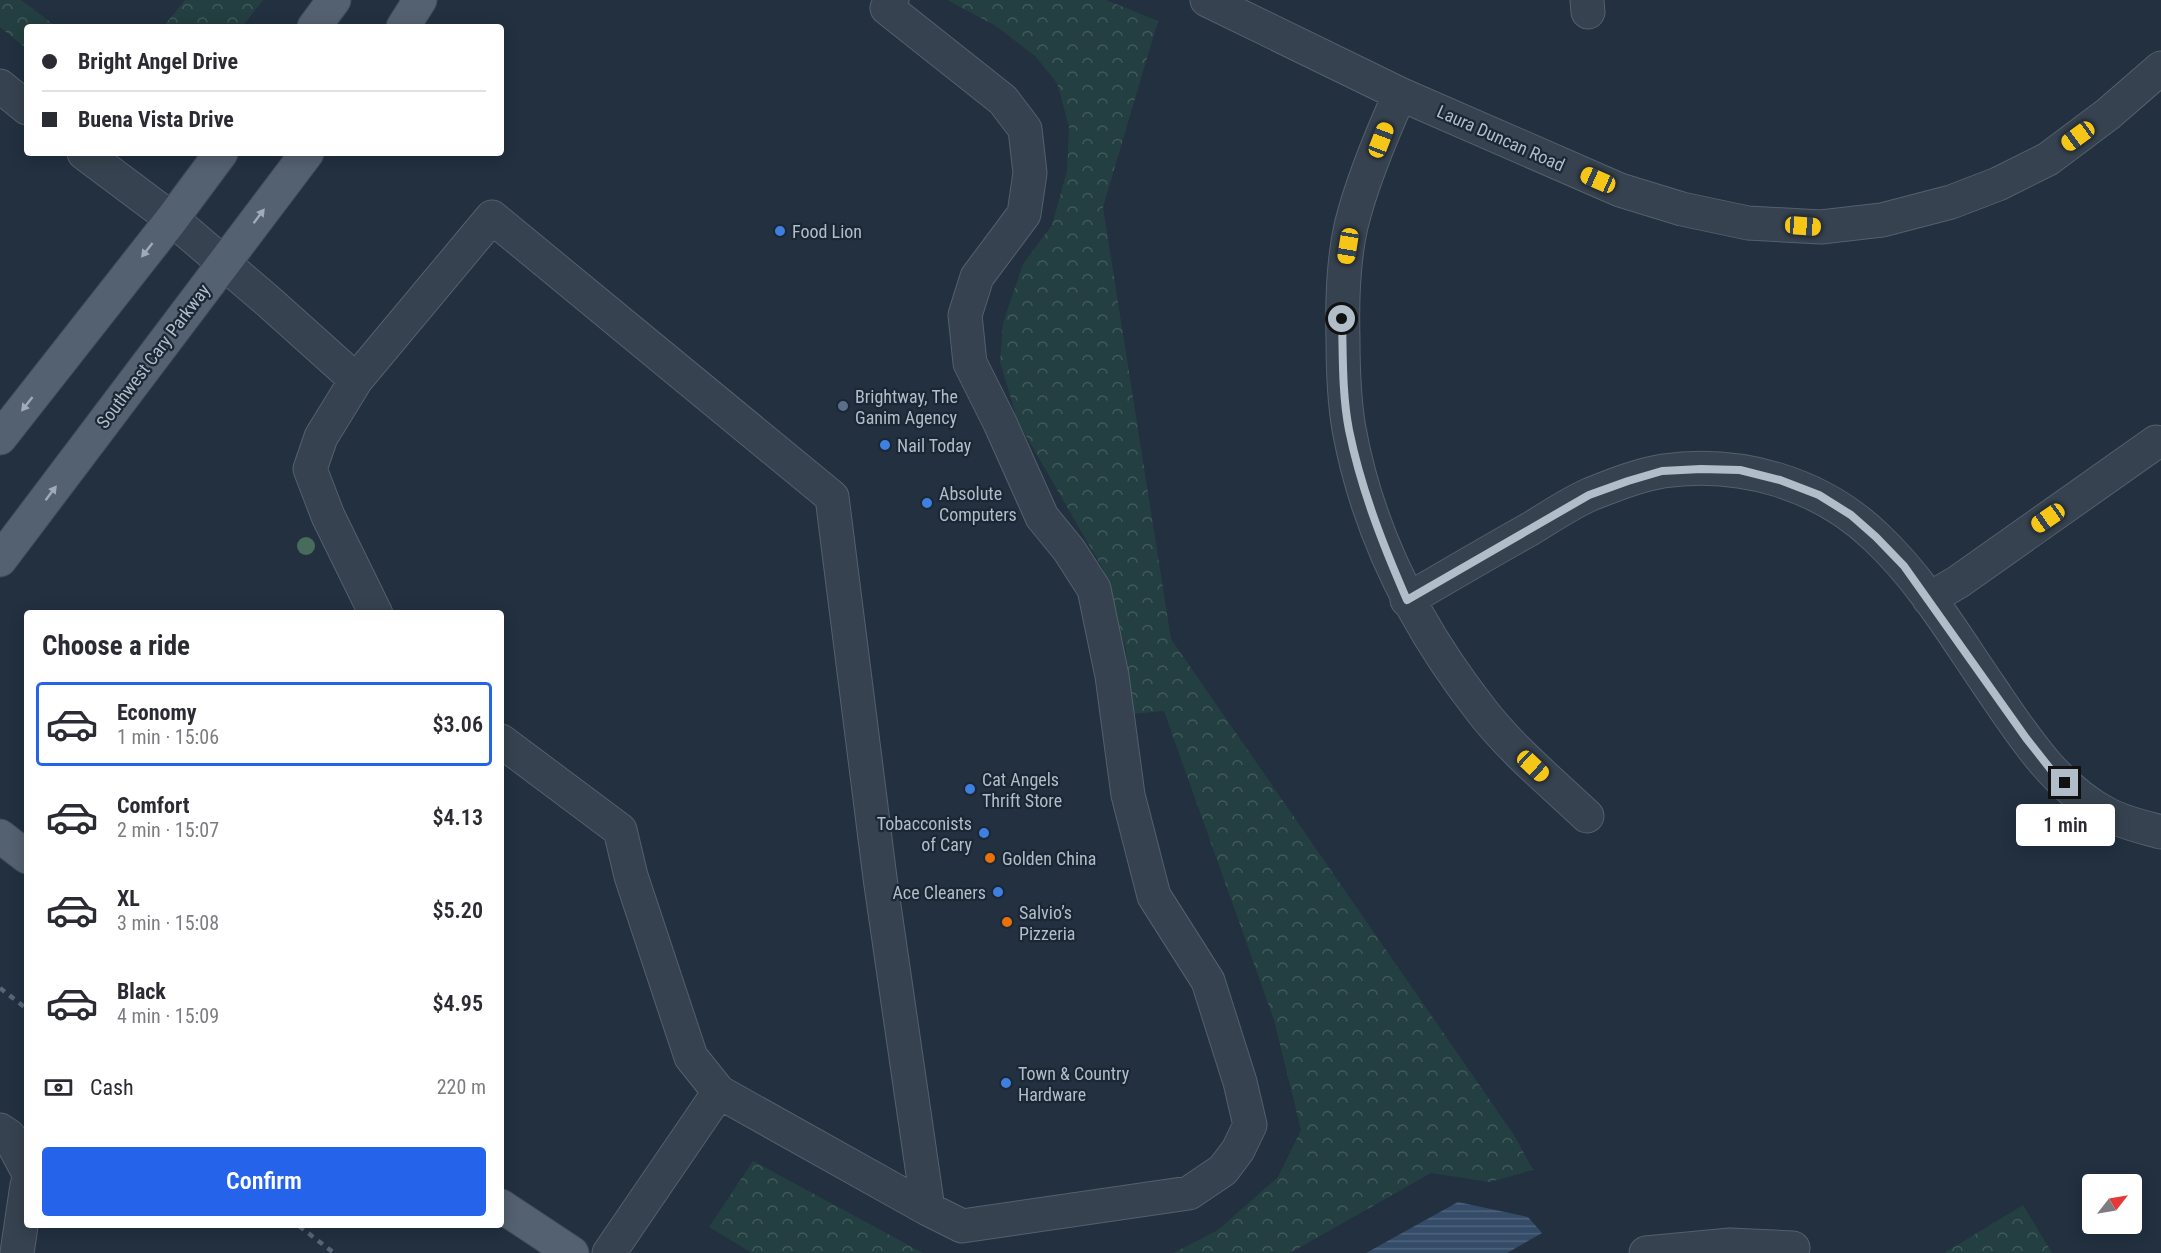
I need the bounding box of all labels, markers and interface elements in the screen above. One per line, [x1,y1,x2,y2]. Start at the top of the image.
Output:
text: Bright Angel Drive [78,49,238,74]
street label: Laura Duncan Road [1434,100,1568,176]
text: Buena Vista Drive [78,107,234,132]
car [2058,118,2098,154]
car [1366,120,1396,160]
car [1578,164,1618,196]
one-way arrow [253,209,265,224]
car [1784,216,1822,236]
place label: Food Lion [792,221,862,242]
marker: Food Lion [773,224,787,238]
car [1336,227,1360,265]
one-way arrow [141,242,154,258]
street label: Southwest Cary Parkway [92,279,214,432]
route start [1328,305,1355,332]
place label: Brightway, The Ganim Agency [855,386,958,428]
one-way arrow [22,396,34,411]
marker: Brightway, The Ganim Agency [836,399,850,413]
place label: Nail Today [897,435,972,456]
marker: Nail Today [878,438,892,452]
place label: Absolute Computers [939,483,1017,525]
one-way arrow [45,485,57,501]
marker: Absolute Computers [920,496,934,510]
car [2028,500,2068,536]
text: Choose a ride [42,630,190,662]
icon: car [45,697,99,751]
text: Economy [117,700,197,725]
text: $3.06 [432,712,483,737]
text: 1 min · 15:06 [117,725,219,749]
car [1514,747,1552,785]
place label: Cat Angels Thrift Store [982,769,1062,811]
route end [2051,769,2078,796]
marker: Cat Angels Thrift Store [963,782,977,796]
icon: car [45,790,99,844]
text: Comfort [117,793,190,818]
callout: 1 min [2016,804,2114,846]
text: $4.13 [432,805,483,830]
place label: Tobacconists of Cary [877,813,973,855]
text: 1 min [2043,813,2088,837]
text: 2 min · 15:07 [117,818,219,842]
marker: Tobacconists of Cary [977,826,991,840]
place label: Golden China [1002,848,1096,869]
marker: Golden China [983,851,997,865]
place label: Ace Cleaners [892,882,986,903]
icon: car [45,883,99,937]
marker: Ace Cleaners [991,885,1005,899]
text: XL [117,886,140,911]
text: $5.20 [432,898,483,923]
place label: Salvio’s Pizzeria [1019,902,1075,944]
text: 3 min · 15:08 [117,911,219,935]
marker: Salvio’s Pizzeria [1000,915,1014,929]
icon: car [45,976,99,1030]
text: Black [117,979,166,1004]
text: $4.95 [432,991,483,1016]
text: 4 min · 15:09 [117,1004,219,1028]
place label: Town & Country Hardware [1018,1063,1130,1105]
icon: cash [42,1071,75,1104]
text: Cash [90,1075,134,1100]
text: 220 m [437,1075,486,1099]
marker: Town & Country Hardware [999,1076,1013,1090]
button: Confirm [42,1147,486,1216]
north arrow [2082,1174,2142,1234]
map controls [2082,1174,2142,1234]

